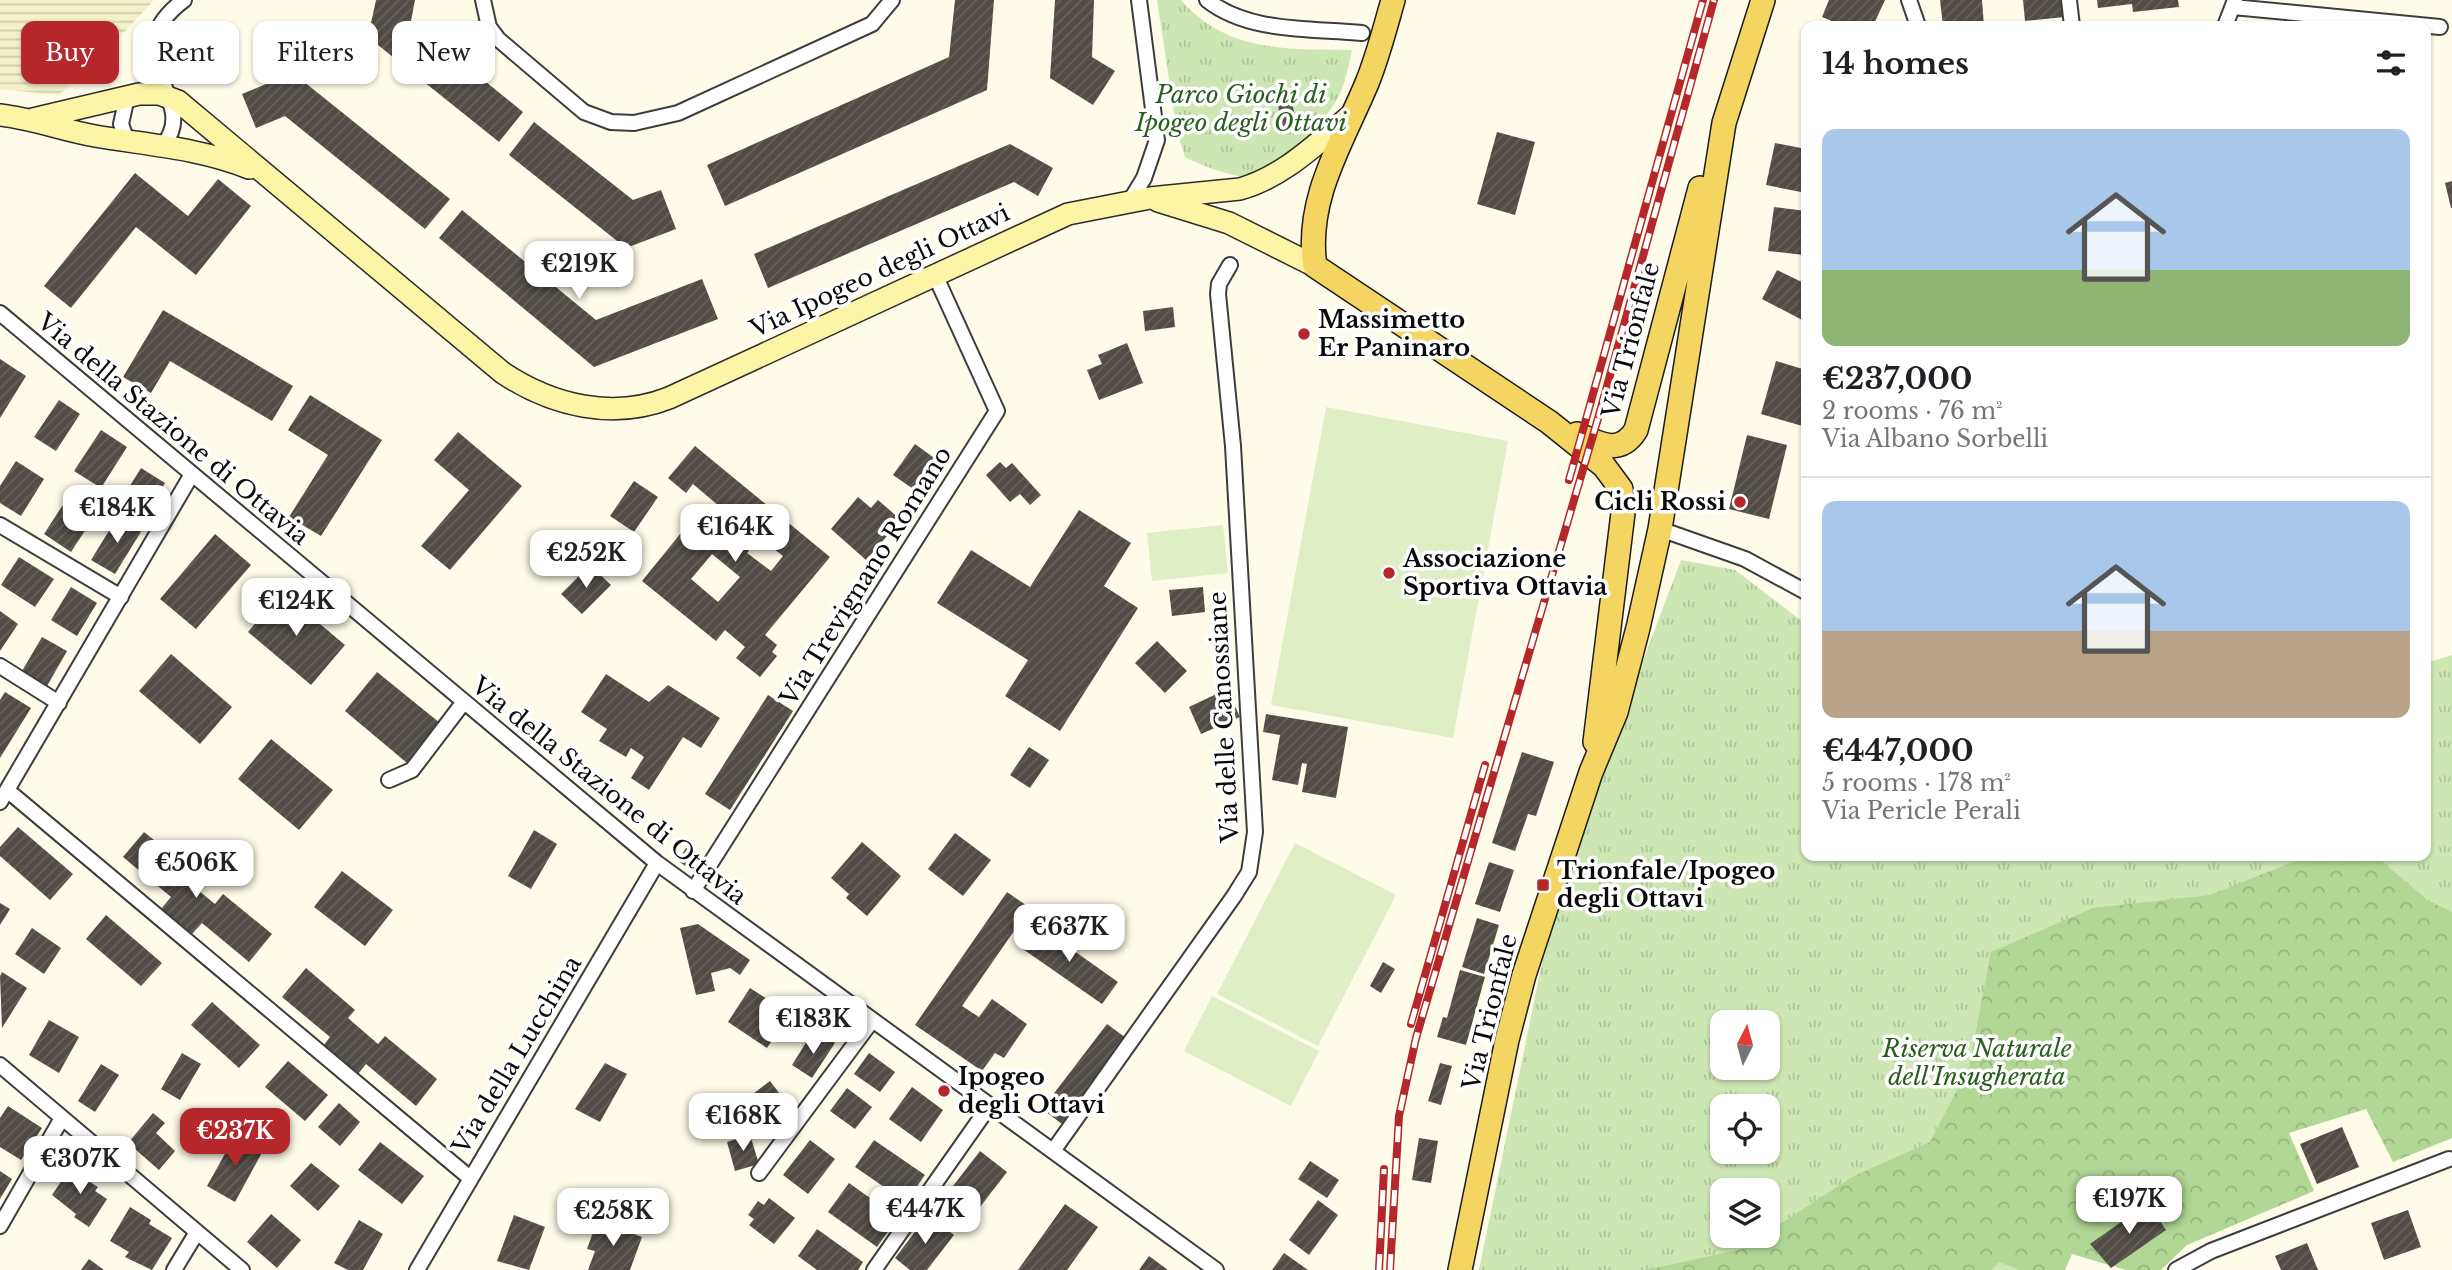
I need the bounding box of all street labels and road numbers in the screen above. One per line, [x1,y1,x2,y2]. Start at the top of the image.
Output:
street label: Via Ipogeo degli Ottavi [745,198,1014,344]
street label: Via Trionfale [1596,259,1665,422]
street label: Via della Stazione di Ottavia [31,306,315,551]
street label: Via Trevignano Romano [773,441,957,711]
street label: Via delle Canossiane [1202,591,1245,844]
street label: Via della Stazione di Ottavia [465,670,753,911]
street label: Via Trionfale [1456,931,1523,1094]
street label: Via della Lucchina [445,950,588,1160]

